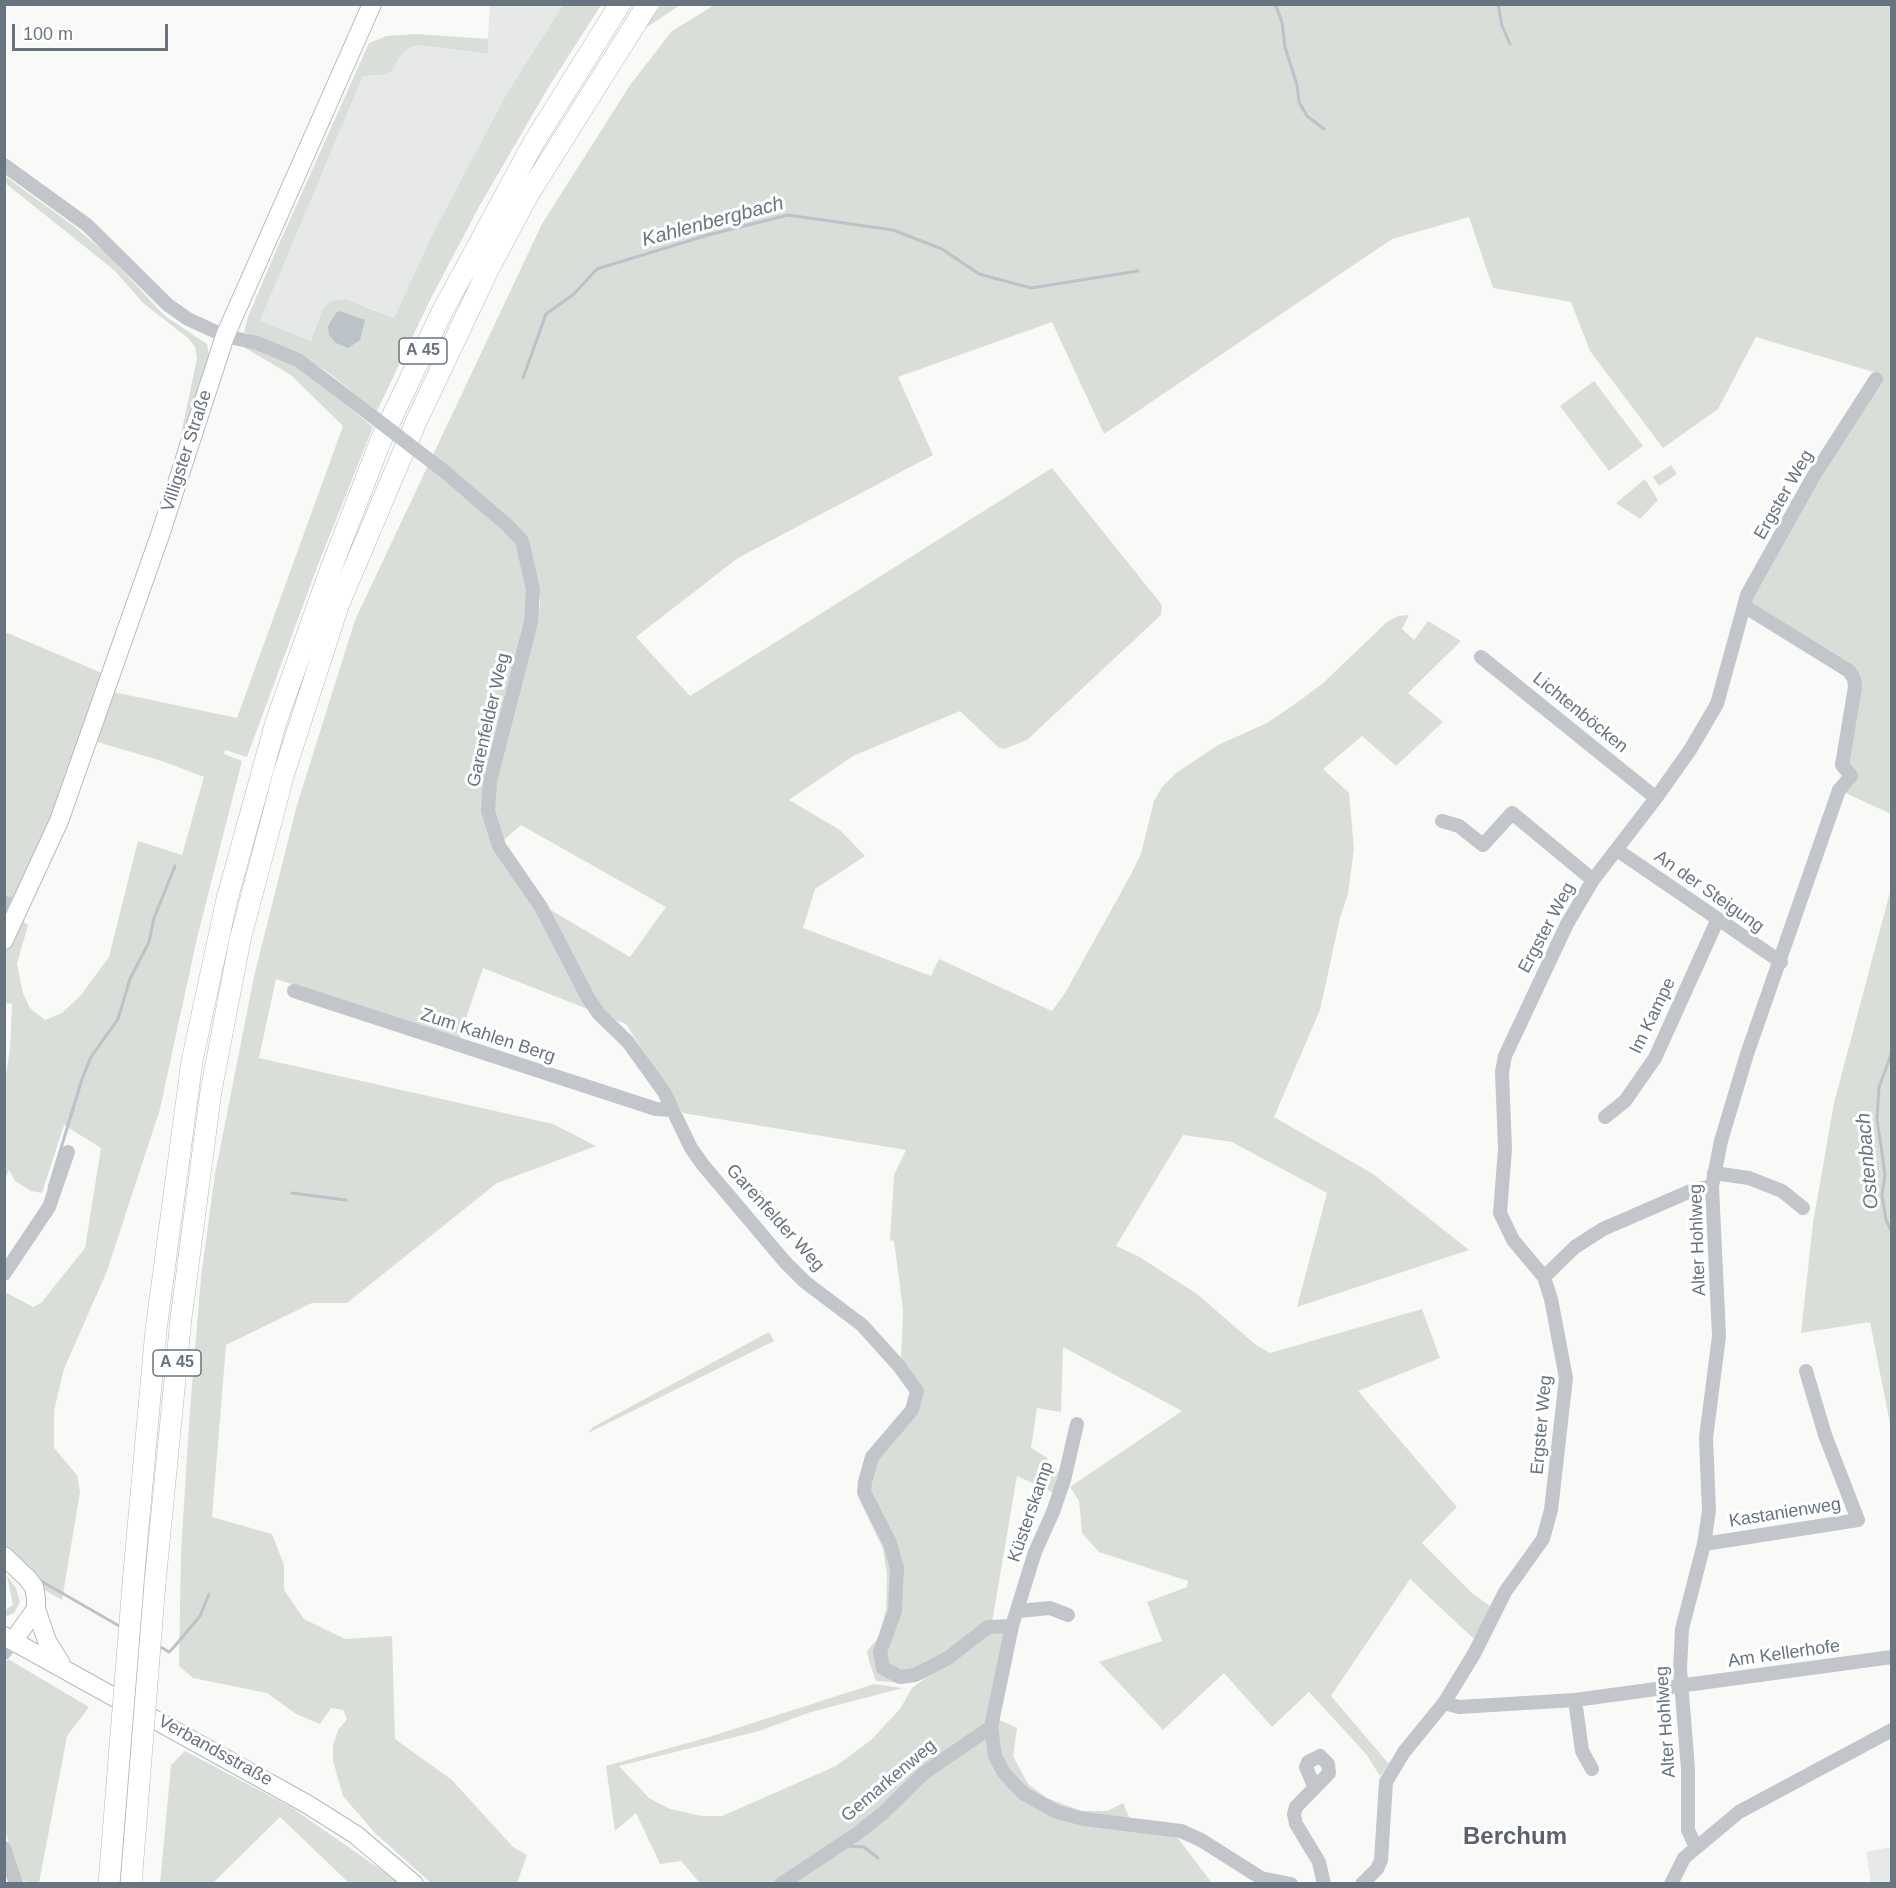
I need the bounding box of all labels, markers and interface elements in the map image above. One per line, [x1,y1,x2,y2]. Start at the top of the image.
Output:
scale bar [15,12,171,50]
text: 100 m [23,24,73,44]
water label: Kahlenbergbach [640,192,786,252]
road number: A 45 [399,338,447,364]
street label: Villigster Straße [157,387,217,515]
street label: Ergster Weg [1750,446,1818,544]
street label: Garenfelder Weg [463,651,515,789]
street label: Lichtenböcken [1528,668,1632,758]
street label: An der Steigung [1650,846,1768,938]
street label: Ergster Weg [1514,879,1580,977]
street label: Im Kampe [1625,974,1681,1058]
street label: Zum Kahlen Berg [418,1004,558,1068]
water label: Ostenbach [1852,1112,1884,1210]
street label: Garenfelder Weg [721,1160,829,1276]
street label: Alter Hohlweg [1685,1184,1711,1296]
road number: A 45 [153,1350,201,1376]
street label: Ergster Weg [1527,1374,1557,1476]
street label: Küsterskamp [1004,1459,1058,1565]
street label: Kastanienweg [1727,1493,1843,1533]
street label: Am Kellerhofe [1727,1635,1841,1673]
street label: Alter Hohlweg [1651,1665,1681,1779]
street label: Verbandsstraße [154,1711,276,1791]
street label: Gemarkenweg [837,1735,941,1827]
district label: Berchum [1463,1823,1567,1851]

